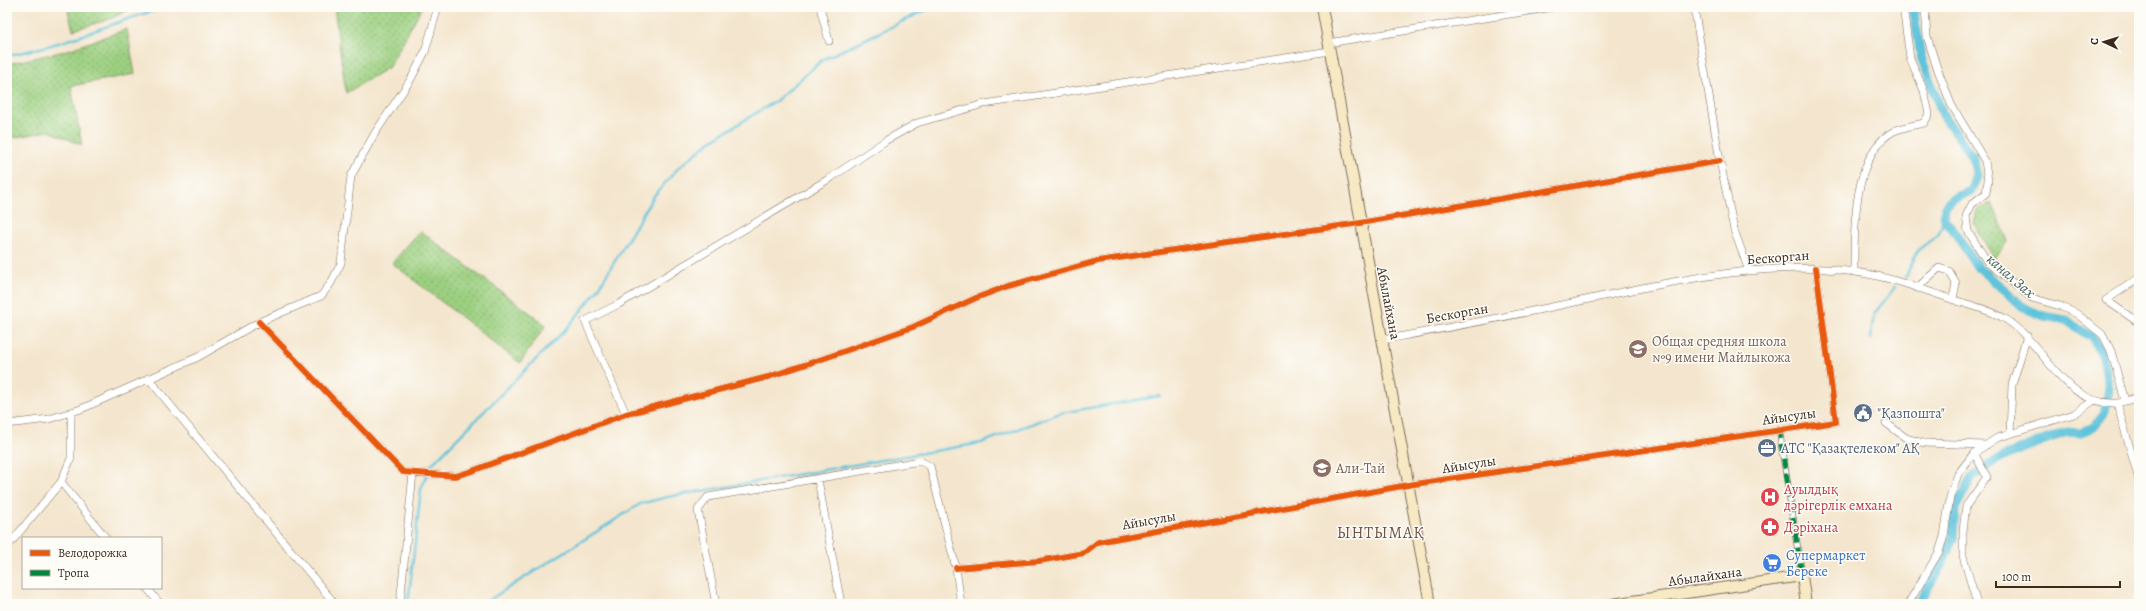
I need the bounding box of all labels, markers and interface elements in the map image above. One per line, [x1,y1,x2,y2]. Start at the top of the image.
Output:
north arrow [2084,22,2124,62]
text: С [2087,37,2102,45]
street label: Бескорган [1746,246,1810,269]
water label: канал Зах [1982,249,2040,303]
street label: Абылайхана [1372,264,1405,342]
street label: Бескорган [1425,299,1490,328]
place label: Общая средняя школа №9 имени Майлыкожа [1652,332,1791,367]
school or university icon: Общая средняя школа №9 имени Майлыкожа [1627,338,1649,360]
public building icon: "Қазпошта" [1852,402,1874,424]
street label: Айысулы [1760,403,1817,430]
place label: "Қазпошта" [1877,404,1945,423]
office icon: АТС "Қазақтелеком" АҚ [1756,437,1778,459]
place label: АТС "Қазақтелеком" АҚ [1780,439,1920,458]
street label: Айысулы [1440,451,1497,478]
school or university icon: Али-Тай [1311,457,1333,479]
place label: Али-Тай [1335,459,1385,478]
place label: Ауылдық дәрігерлік емхана [1783,480,1893,515]
hospital icon: Ауылдық дәрігерлік емхана [1759,486,1781,508]
street label: Айысулы [1120,506,1177,535]
pharmacy icon: Дәріхана [1759,516,1781,538]
place label: Дәріхана [1784,518,1839,537]
district label: ЫНТЫМАҚ [1337,522,1425,544]
legend [22,537,162,589]
text: Велодорожка [58,545,128,561]
place label: Супермаркет Береке [1786,546,1865,581]
supermarket icon: Супермаркет Береке [1761,552,1783,574]
street label: Абылайхана [1666,562,1744,591]
scale bar [1996,563,2120,589]
text: Тропа [58,565,89,581]
text: 100 m [2002,569,2031,585]

